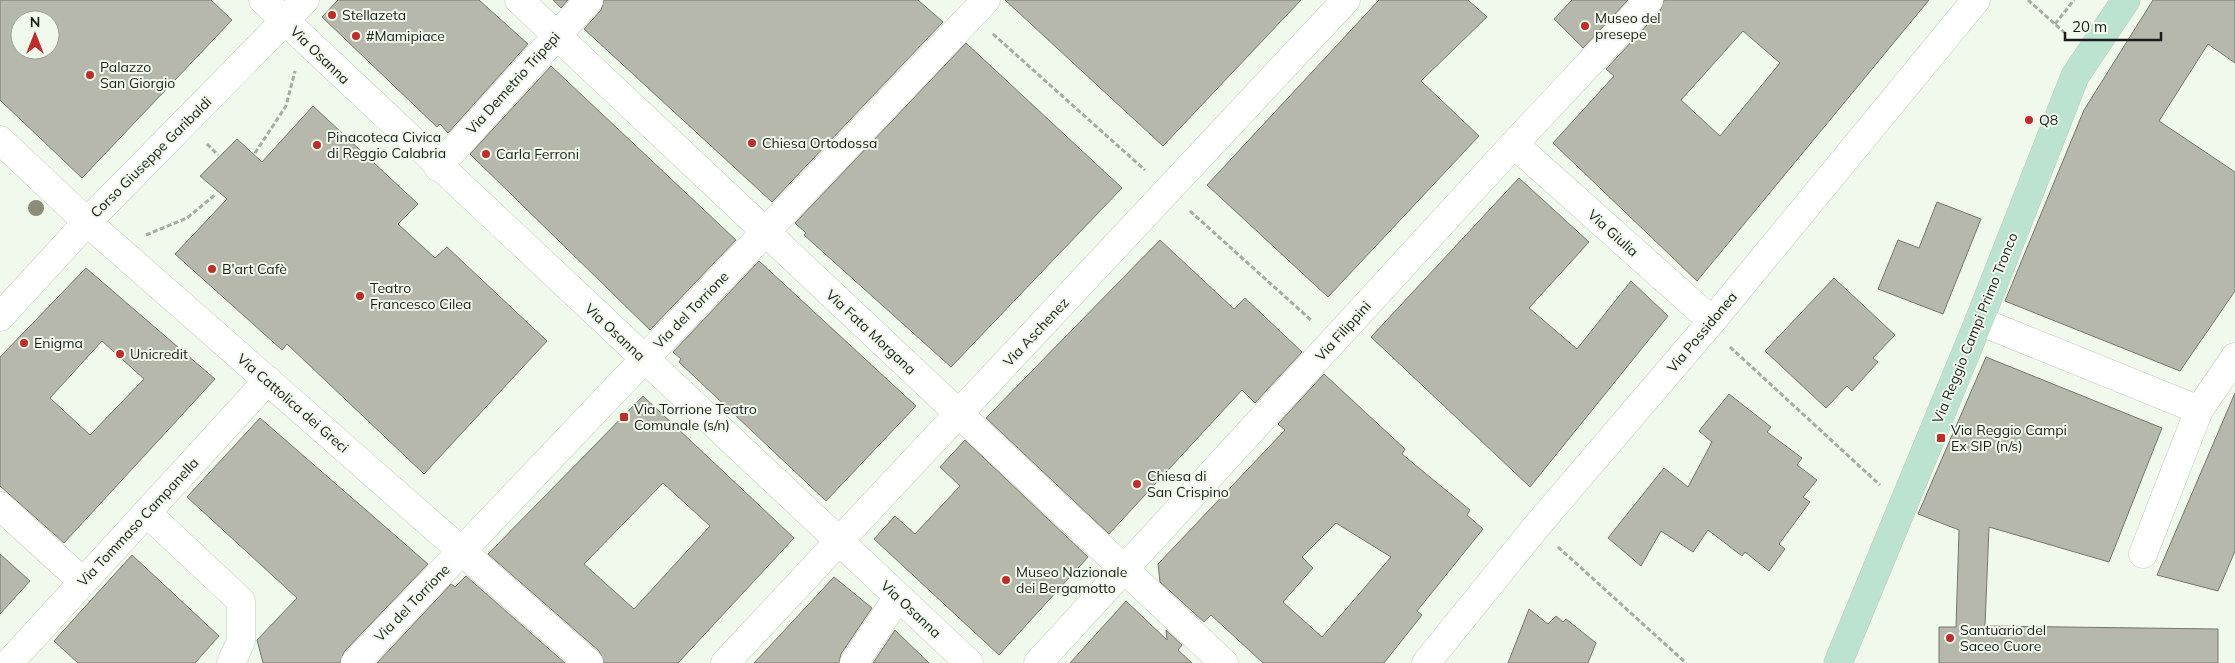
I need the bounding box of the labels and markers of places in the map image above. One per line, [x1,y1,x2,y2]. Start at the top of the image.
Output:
place label: Stellazeta [342,6,406,24]
marker: Stellazeta [326,9,338,21]
place label: Museo del presepe [1595,9,1661,43]
marker: Museo del presepe [1579,20,1591,32]
place label: #Mamipiace [366,27,445,45]
marker: #Mamipiace [350,30,362,42]
place label: Palazzo San Giorgio [100,58,175,92]
marker: Palazzo San Giorgio [84,69,96,81]
place label: Q8 [2039,111,2058,129]
marker: Q8 [2023,114,2035,126]
place label: Pinacoteca Civica di Reggio Calabria [327,128,446,162]
place label: Chiesa Ortodossa [762,134,878,152]
marker: Chiesa Ortodossa [746,137,758,149]
marker: Pinacoteca Civica di Reggio Calabria [311,139,323,151]
place label: Carla Ferroni [496,145,579,163]
marker: Carla Ferroni [480,148,492,160]
place label: B'art Cafè [222,260,287,278]
marker: B'art Cafè [206,263,218,275]
place label: Teatro Francesco Cilea [370,279,471,313]
marker: Teatro Francesco Cilea [354,290,366,302]
place label: Enigma [34,334,83,352]
marker: Enigma [18,337,30,349]
place label: Unicredit [130,345,188,363]
marker: Unicredit [114,348,126,360]
place label: Via Torrione Teatro Comunale (s/n) [634,400,757,434]
marker: Via Torrione Teatro Comunale (s/n) [618,411,630,423]
place label: Via Reggio Campi Ex SIP (n/s) [1951,421,2067,455]
marker: Via Reggio Campi Ex SIP (n/s) [1935,432,1947,444]
place label: Chiesa di San Crispino [1147,467,1229,501]
marker: Chiesa di San Crispino [1131,478,1143,490]
place label: Museo Nazionale dei Bergamotto [1016,563,1127,597]
marker: Museo Nazionale dei Bergamotto [1000,574,1012,586]
place label: Santuario del Saceo Cuore [1960,621,2046,655]
marker: Santuario del Saceo Cuore [1944,632,1956,644]

